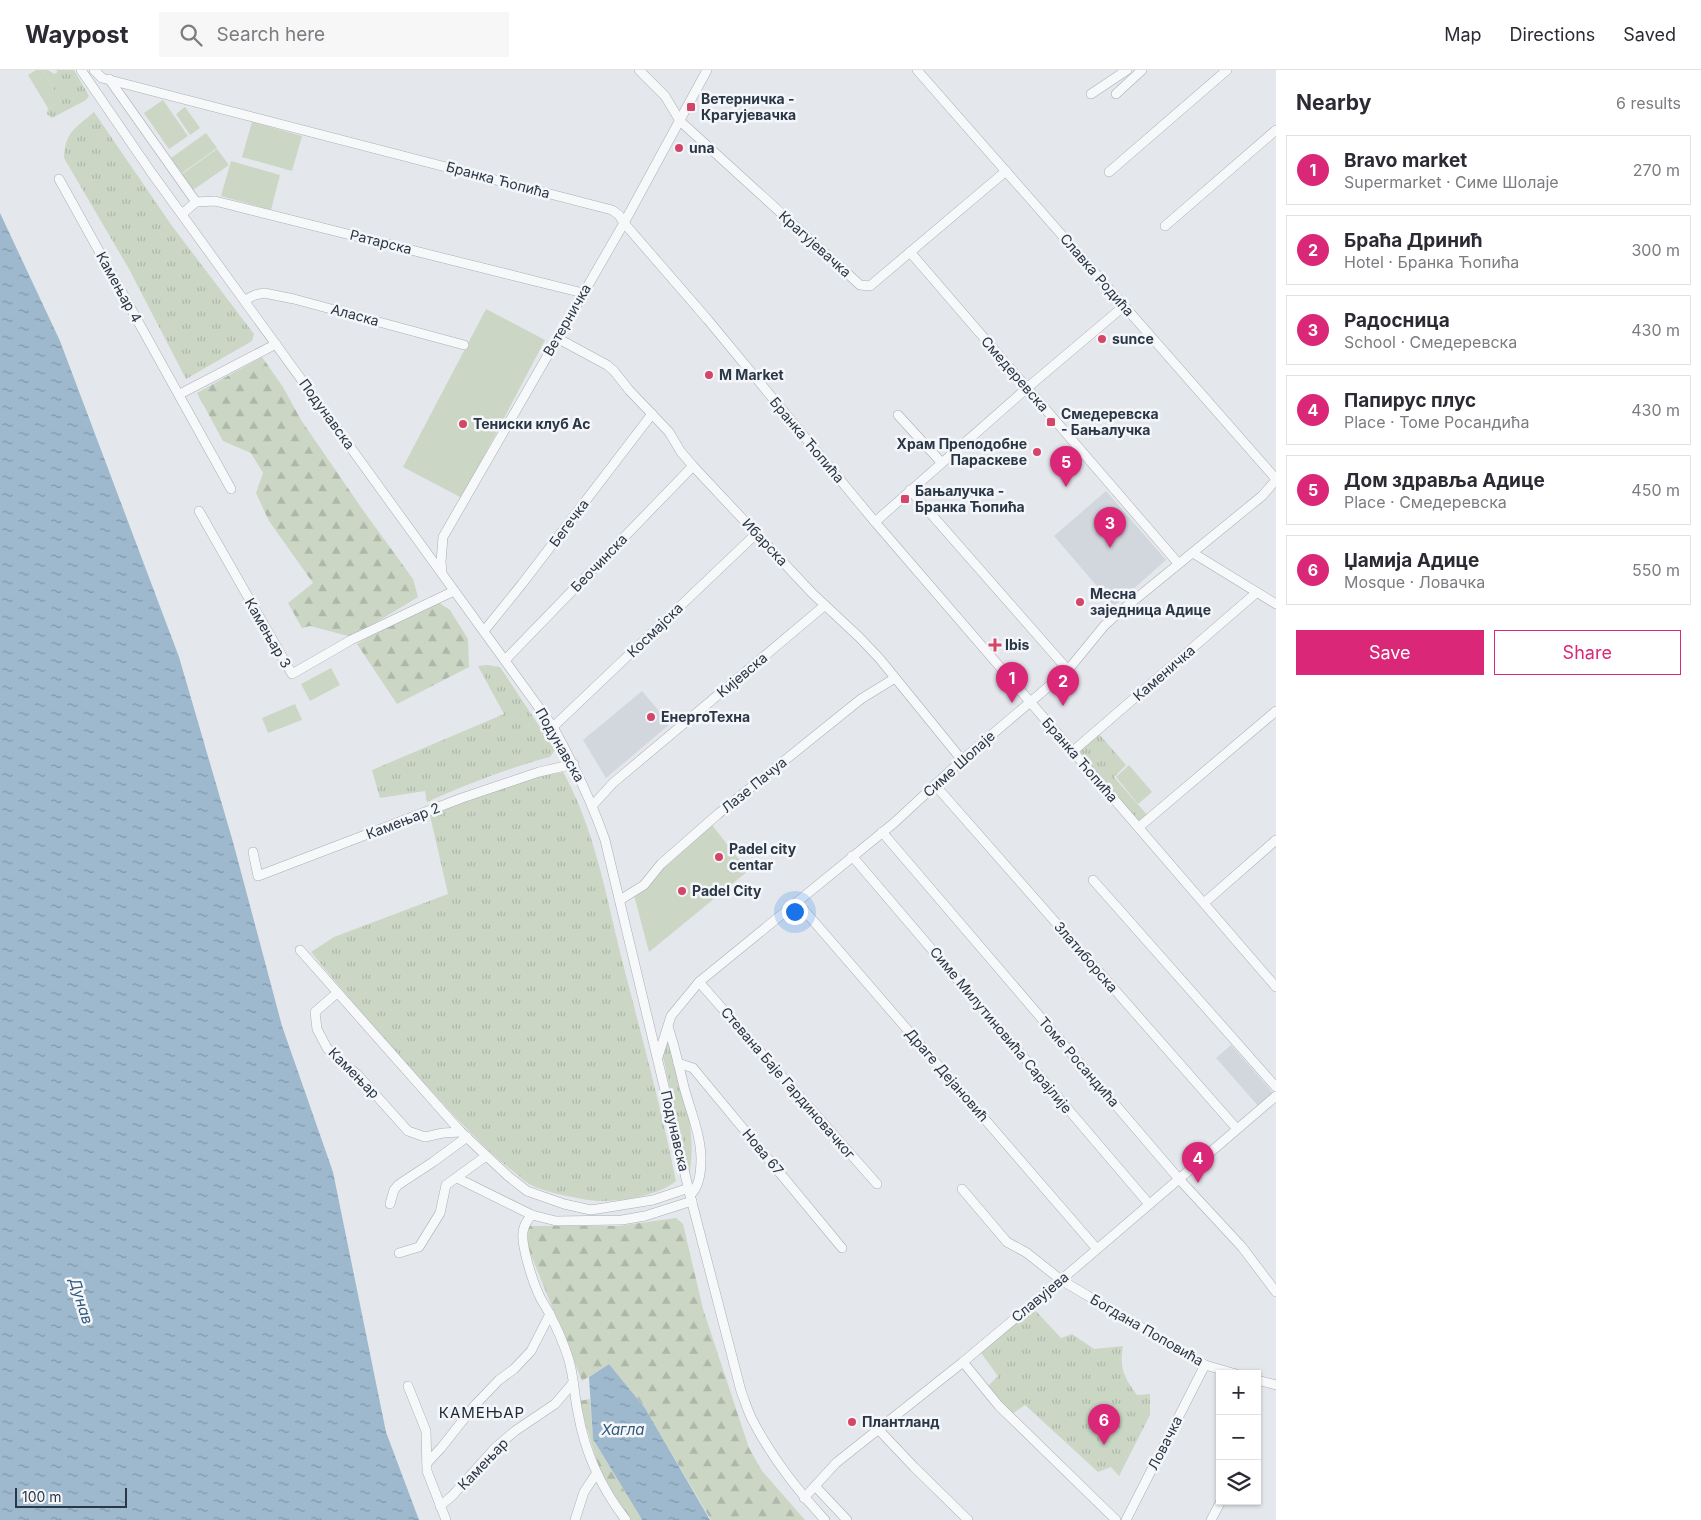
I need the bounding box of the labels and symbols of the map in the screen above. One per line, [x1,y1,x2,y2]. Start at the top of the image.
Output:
place label: Ветерничка - Крагујевачка [701,90,796,123]
marker: Ветерничка - Крагујевачка [685,101,697,113]
place label: una [689,139,715,156]
marker: una [673,142,685,154]
street label: Бранка Ћопића [444,157,552,202]
street label: Крагујевачка [776,207,855,280]
street label: Ратарска [348,226,414,257]
street label: Славка Родића [1057,230,1138,319]
street label: Камењар 4 [93,248,146,325]
street label: Ветерничка [539,281,594,359]
street label: Аласка [329,300,381,329]
place label: sunce [1112,330,1154,347]
street label: Смедеревска [978,333,1053,415]
marker: sunce [1096,333,1108,345]
place label: M Market [719,366,784,383]
marker: M Market [703,369,715,381]
street label: Подунавска [296,375,359,452]
street label: Бранка Ћопића [767,393,848,486]
place label: Смедеревска - Бањалучка [1061,405,1159,438]
place label: Тениски клуб Ас [473,415,591,432]
marker: Смедеревска - Бањалучка [1045,416,1057,428]
marker: Тениски клуб Ас [457,418,469,430]
place label: Храм Преподобне Параскеве [897,435,1027,468]
marker: Храм Преподобне Параскеве [1031,446,1043,458]
pin: 5 [1050,446,1082,487]
place label: Бањалучка - Бранка Ћопића [915,482,1025,515]
marker: Бањалучка - Бранка Ћопића [899,493,911,505]
street label: Бегечка [545,496,592,550]
pin: 3 [1094,507,1126,548]
street label: Ибарска [739,514,792,569]
street label: Беочинска [567,530,630,595]
place label: Месна заједница Адице [1090,585,1211,618]
street label: Камењар 3 [242,595,295,671]
marker: Месна заједница Адице [1074,596,1086,608]
street label: Космајска [623,599,686,660]
place label: Ibis [1005,636,1030,653]
marker: Ibis [989,639,1001,651]
street label: Каменичка [1129,641,1198,704]
street label: Кијевска [713,649,770,701]
pin: 1 [996,662,1028,703]
pin: 2 [1047,665,1079,706]
street label: Подунавска [532,705,589,785]
place label: ЕнергоТехна [661,708,750,725]
marker: ЕнергоТехна [645,711,657,723]
street label: Бранка Ћопића [1039,714,1122,806]
street label: Симе Шолаје [919,727,998,800]
street label: Лазе Пачуа [718,753,790,816]
street label: Камењар 2 [364,799,442,842]
place label: Padel city centar [729,840,797,873]
marker: Padel city centar [713,851,725,863]
place label: Padel City [692,882,762,899]
marker: Padel City [676,885,688,897]
your location [782,899,808,925]
street label: Златиборска [1051,918,1122,996]
street label: Симе Милутиновића Сарајлије [927,943,1076,1116]
street label: Стевана Баје Гардиновачког [718,1003,859,1162]
street label: Томе Росандића [1036,1013,1123,1110]
street label: Драге Дејановић [902,1025,993,1125]
street label: Камењар [325,1044,383,1102]
street label: Подунавска [658,1089,693,1173]
street label: Нова 67 [739,1125,788,1178]
pin: 4 [1182,1142,1214,1183]
street label: Славујева [1008,1268,1072,1325]
water label: Дунав [65,1274,97,1326]
street label: Богдана Поповића [1088,1290,1207,1369]
district label: КАМЕЊАР [439,1403,525,1422]
pin: 6 [1088,1404,1120,1445]
place label: Плантланд [862,1413,940,1430]
street label: Ловачка [1144,1413,1185,1473]
marker: Плантланд [846,1416,858,1428]
water label: Хагла [601,1420,645,1439]
street label: Камењар [454,1434,511,1493]
scale bar [15,1485,128,1508]

